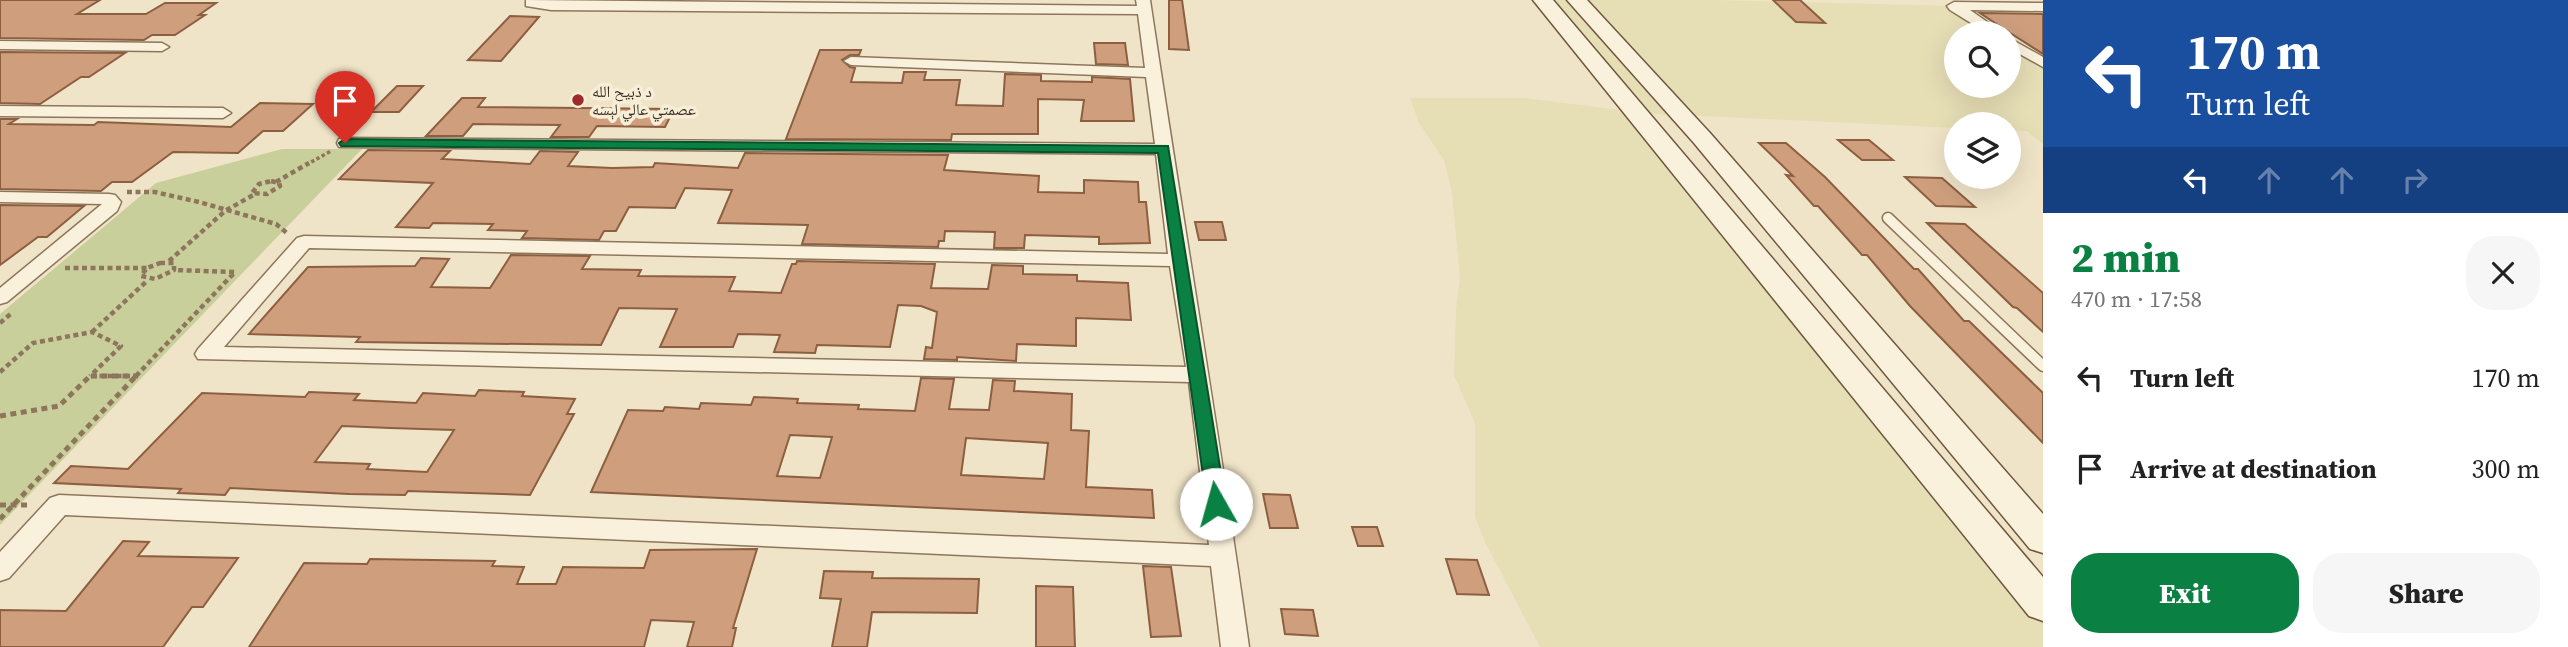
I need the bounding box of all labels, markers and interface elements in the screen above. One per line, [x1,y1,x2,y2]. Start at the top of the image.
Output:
text: 170 m [2186,18,2321,85]
map controls [1944,21,2021,189]
button: search [1944,21,2021,98]
icon: left [2071,28,2162,119]
pin [315,71,375,143]
place label: د ذبیح الله عصمتي عالي لېسه [592,80,696,122]
icon: arrive [326,82,364,120]
text: Turn left [2186,82,2310,126]
marker: د ذبیح الله عصمتي عالي لېسه [570,92,586,108]
button: layers [1944,112,2021,189]
icon: left [2177,161,2215,199]
icon: ahead [2250,161,2288,199]
icon: ahead [2323,161,2361,199]
icon: right [2396,161,2434,199]
text: 2 min [2071,228,2181,286]
button: close [2466,236,2540,310]
text: 470 m · 17:58 [2071,283,2202,315]
icon: left [2071,359,2109,397]
text: Turn left [2130,360,2234,396]
text: 170 m [2472,360,2540,396]
icon: arrive [2071,450,2109,488]
text: Arrive at destination [2130,451,2377,487]
text: 300 m [2472,451,2540,487]
position arrow [1179,467,1253,541]
button: Exit [2071,553,2299,633]
button: Share [2313,553,2540,633]

